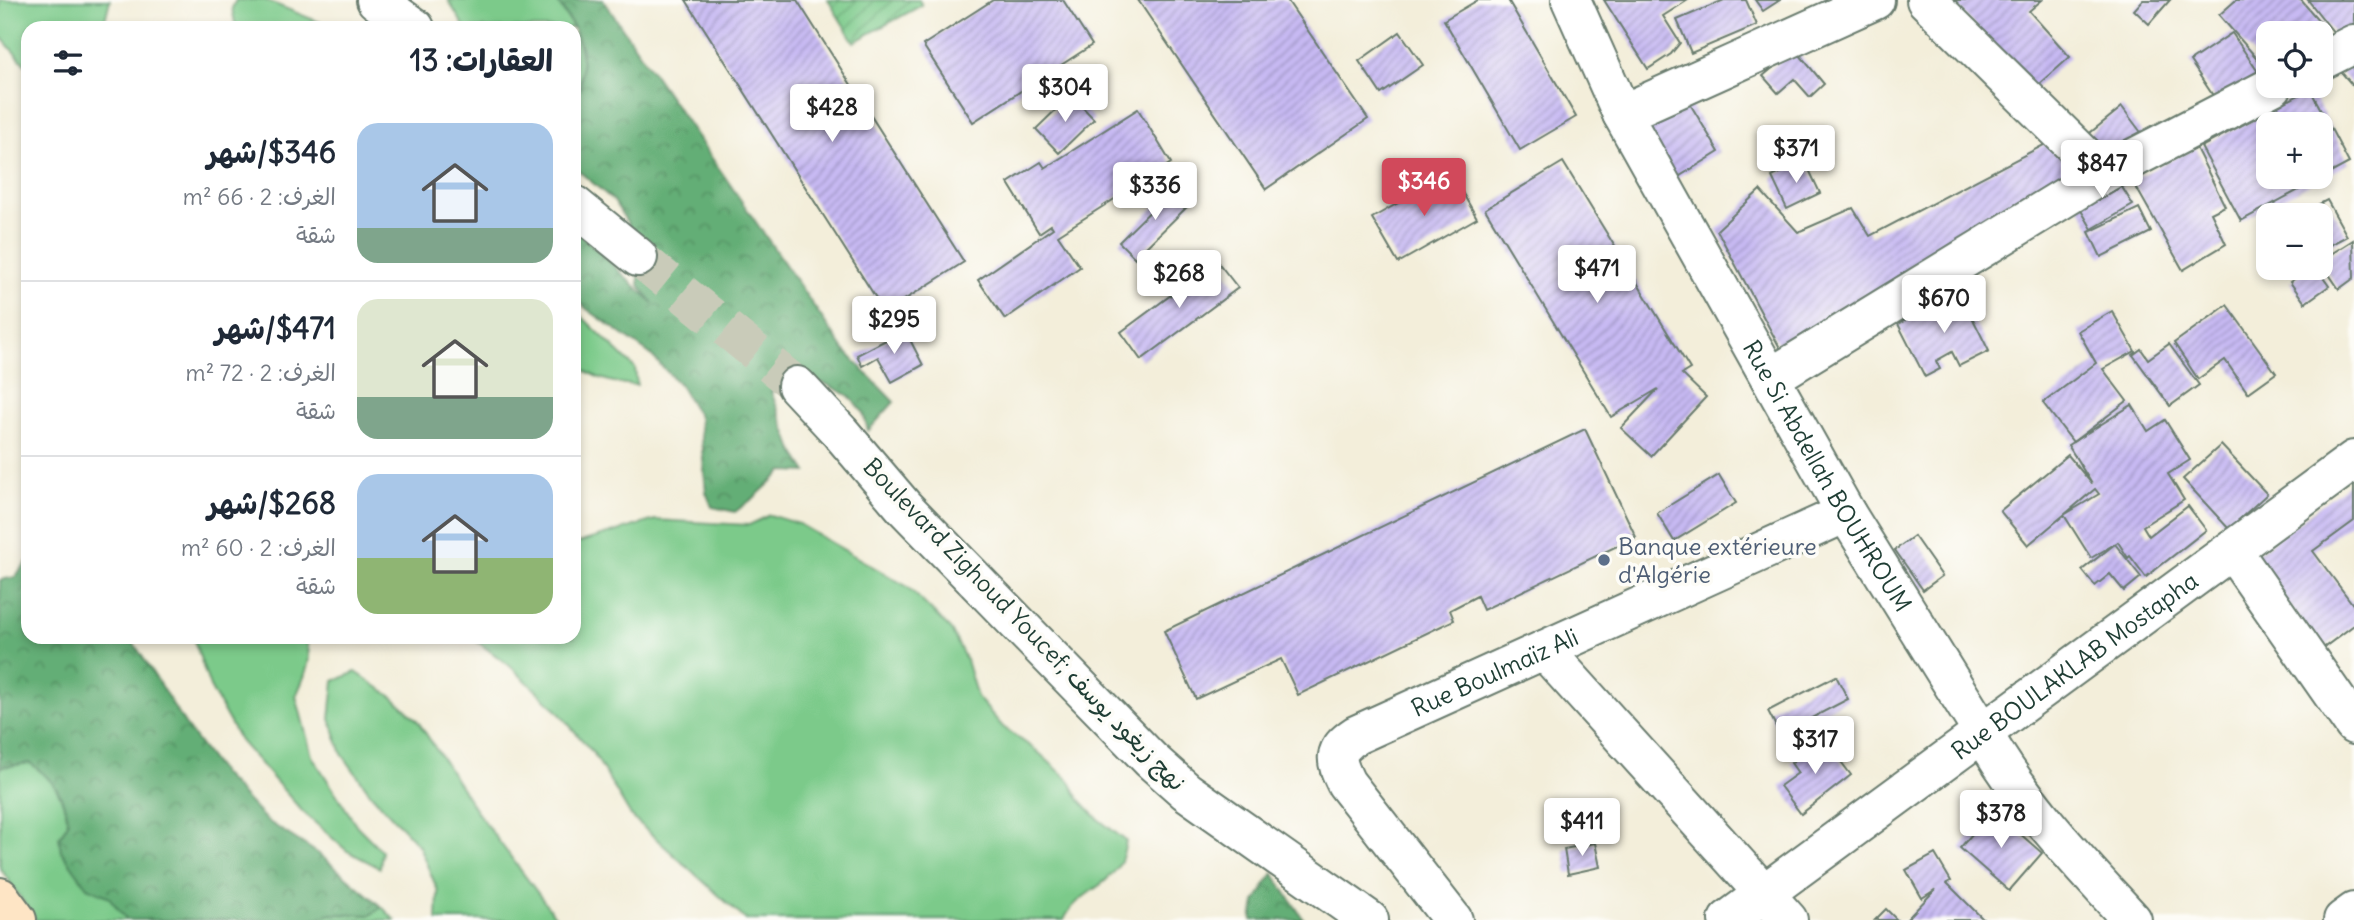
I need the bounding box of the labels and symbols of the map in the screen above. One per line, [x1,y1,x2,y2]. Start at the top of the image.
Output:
pin: $304 [1024,64,1106,124]
pin: $428 [791,85,873,144]
pin: $371 [1755,125,1837,185]
pin: $847 [2061,140,2143,200]
pin: $346 [1383,158,1465,218]
pin: $336 [1114,162,1196,222]
pin: $471 [1556,246,1638,305]
pin: $268 [1138,250,1220,310]
pin: $670 [1903,276,1985,335]
pin: $295 [853,296,935,356]
street label: Rue Si Abdellah BOUHROUM [1737,335,1919,617]
street label: Boulevard Zighoud Youcef; نهج زيغود يوسف [856,451,1193,798]
place label: Banque extérieure d'Algérie [1618,531,1817,589]
marker: Banque extérieure d'Algérie [1596,552,1612,568]
street label: Rue BOULAKLAB Mostapha [1945,565,2204,766]
street label: Rue Boulmaïz Ali [1406,621,1583,723]
pin: $317 [1774,716,1856,776]
pin: $378 [1960,790,2042,850]
pin: $411 [1541,798,1623,858]

